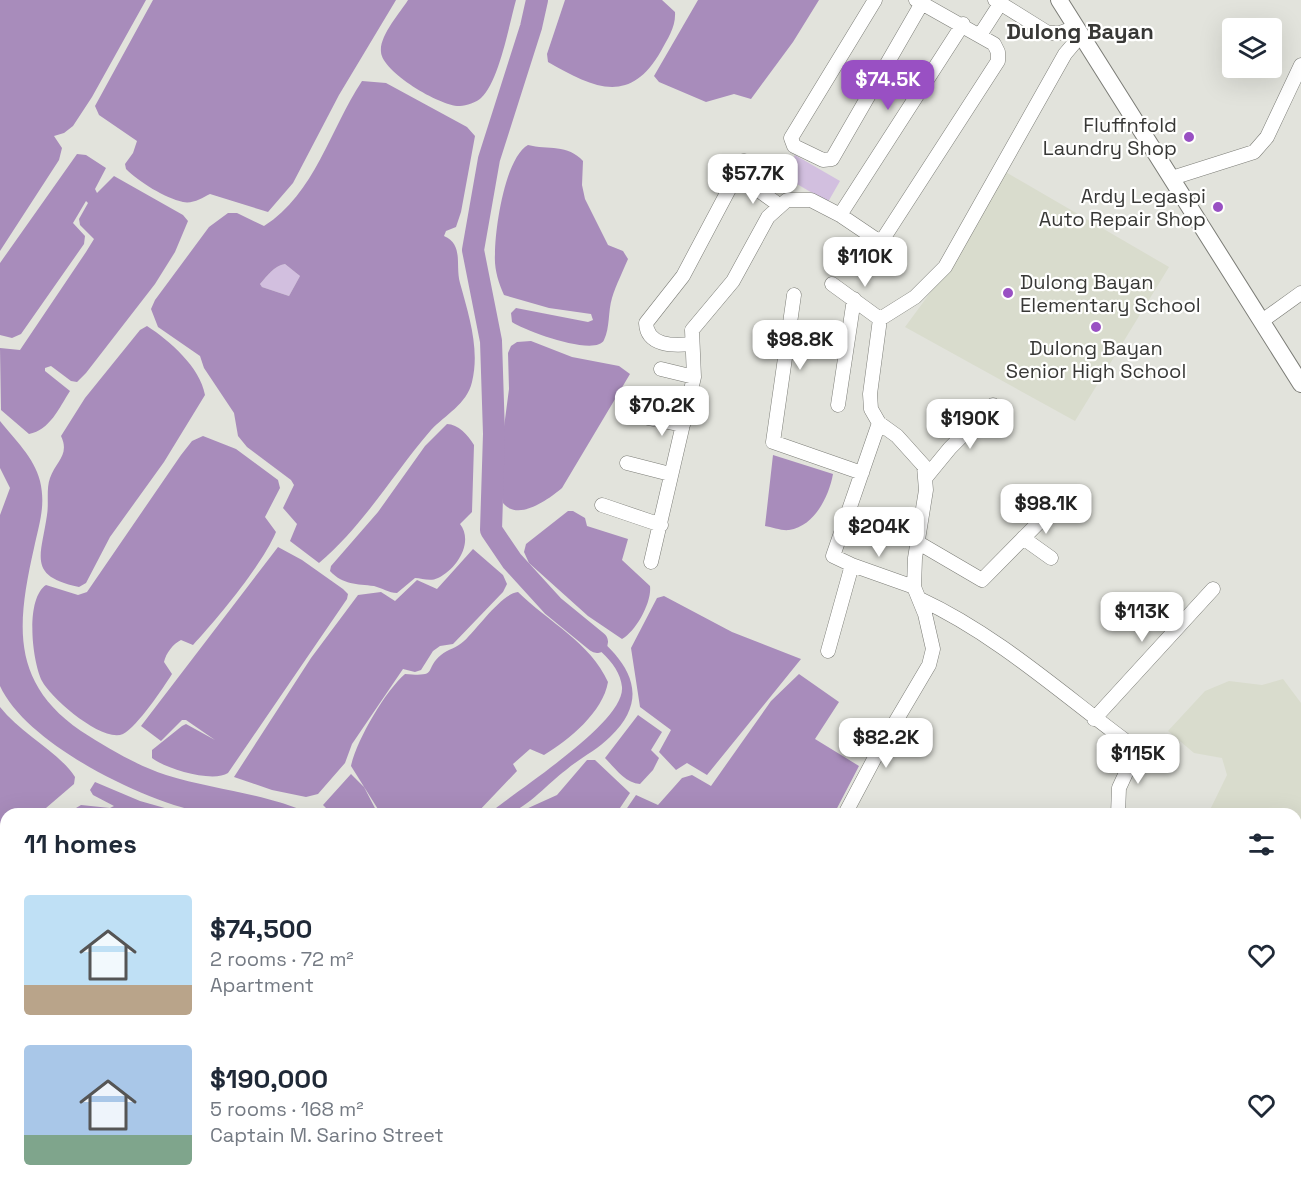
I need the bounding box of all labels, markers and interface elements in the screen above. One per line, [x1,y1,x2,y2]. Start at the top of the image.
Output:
district label: Dulong Bayan [1006,17,1154,45]
map controls [1222,18,1282,78]
button: layers [1222,18,1282,78]
pin: $74.5K [839,60,937,111]
text: $74.5K [855,66,921,92]
place label: Fluffnfold Laundry Shop [1043,112,1177,161]
marker: Fluffnfold Laundry Shop [1182,130,1196,144]
pin: $57.7K [704,154,802,205]
text: $57.7K [722,160,784,186]
place label: Ardy Legaspi Auto Repair Shop [1039,183,1206,232]
marker: Ardy Legaspi Auto Repair Shop [1211,200,1225,214]
pin: $110K [823,237,907,288]
text: $110K [837,243,893,269]
place label: Dulong Bayan Elementary School [1020,269,1201,318]
marker: Dulong Bayan Elementary School [1001,286,1015,300]
pin: $98.8K [751,320,849,371]
marker: Dulong Bayan Senior High School [1089,320,1103,334]
text: $98.8K [767,326,833,352]
place label: Dulong Bayan Senior High School [1006,335,1186,384]
pin: $70.2K [613,386,711,437]
text: $70.2K [629,392,695,418]
pin: $190K [928,399,1012,450]
text: $190K [941,405,1000,431]
pin: $98.1K [997,484,1095,535]
text: $98.1K [1015,490,1077,516]
pin: $204K [837,507,921,558]
text: $204K [848,513,910,539]
pin: $113K [1100,592,1184,643]
text: $113K [1115,598,1169,624]
pin: $82.2K [837,718,935,769]
text: $82.2K [853,724,919,750]
pin: $115K [1096,734,1180,785]
text: $115K [1111,740,1165,766]
text: 11 homes [24,827,137,861]
icon: filters [1245,828,1278,861]
text: $74,500 [210,912,312,946]
icon: home [72,919,144,991]
icon: heart [1245,939,1278,972]
text: 2 rooms · 72 m² [210,946,354,972]
text: Apartment [210,972,314,998]
text: $190,000 [210,1062,328,1096]
icon: home [72,1069,144,1141]
icon: heart [1245,1089,1278,1122]
text: 5 rooms · 168 m² [210,1096,364,1122]
text: Captain M. Sarino Street [210,1122,444,1148]

